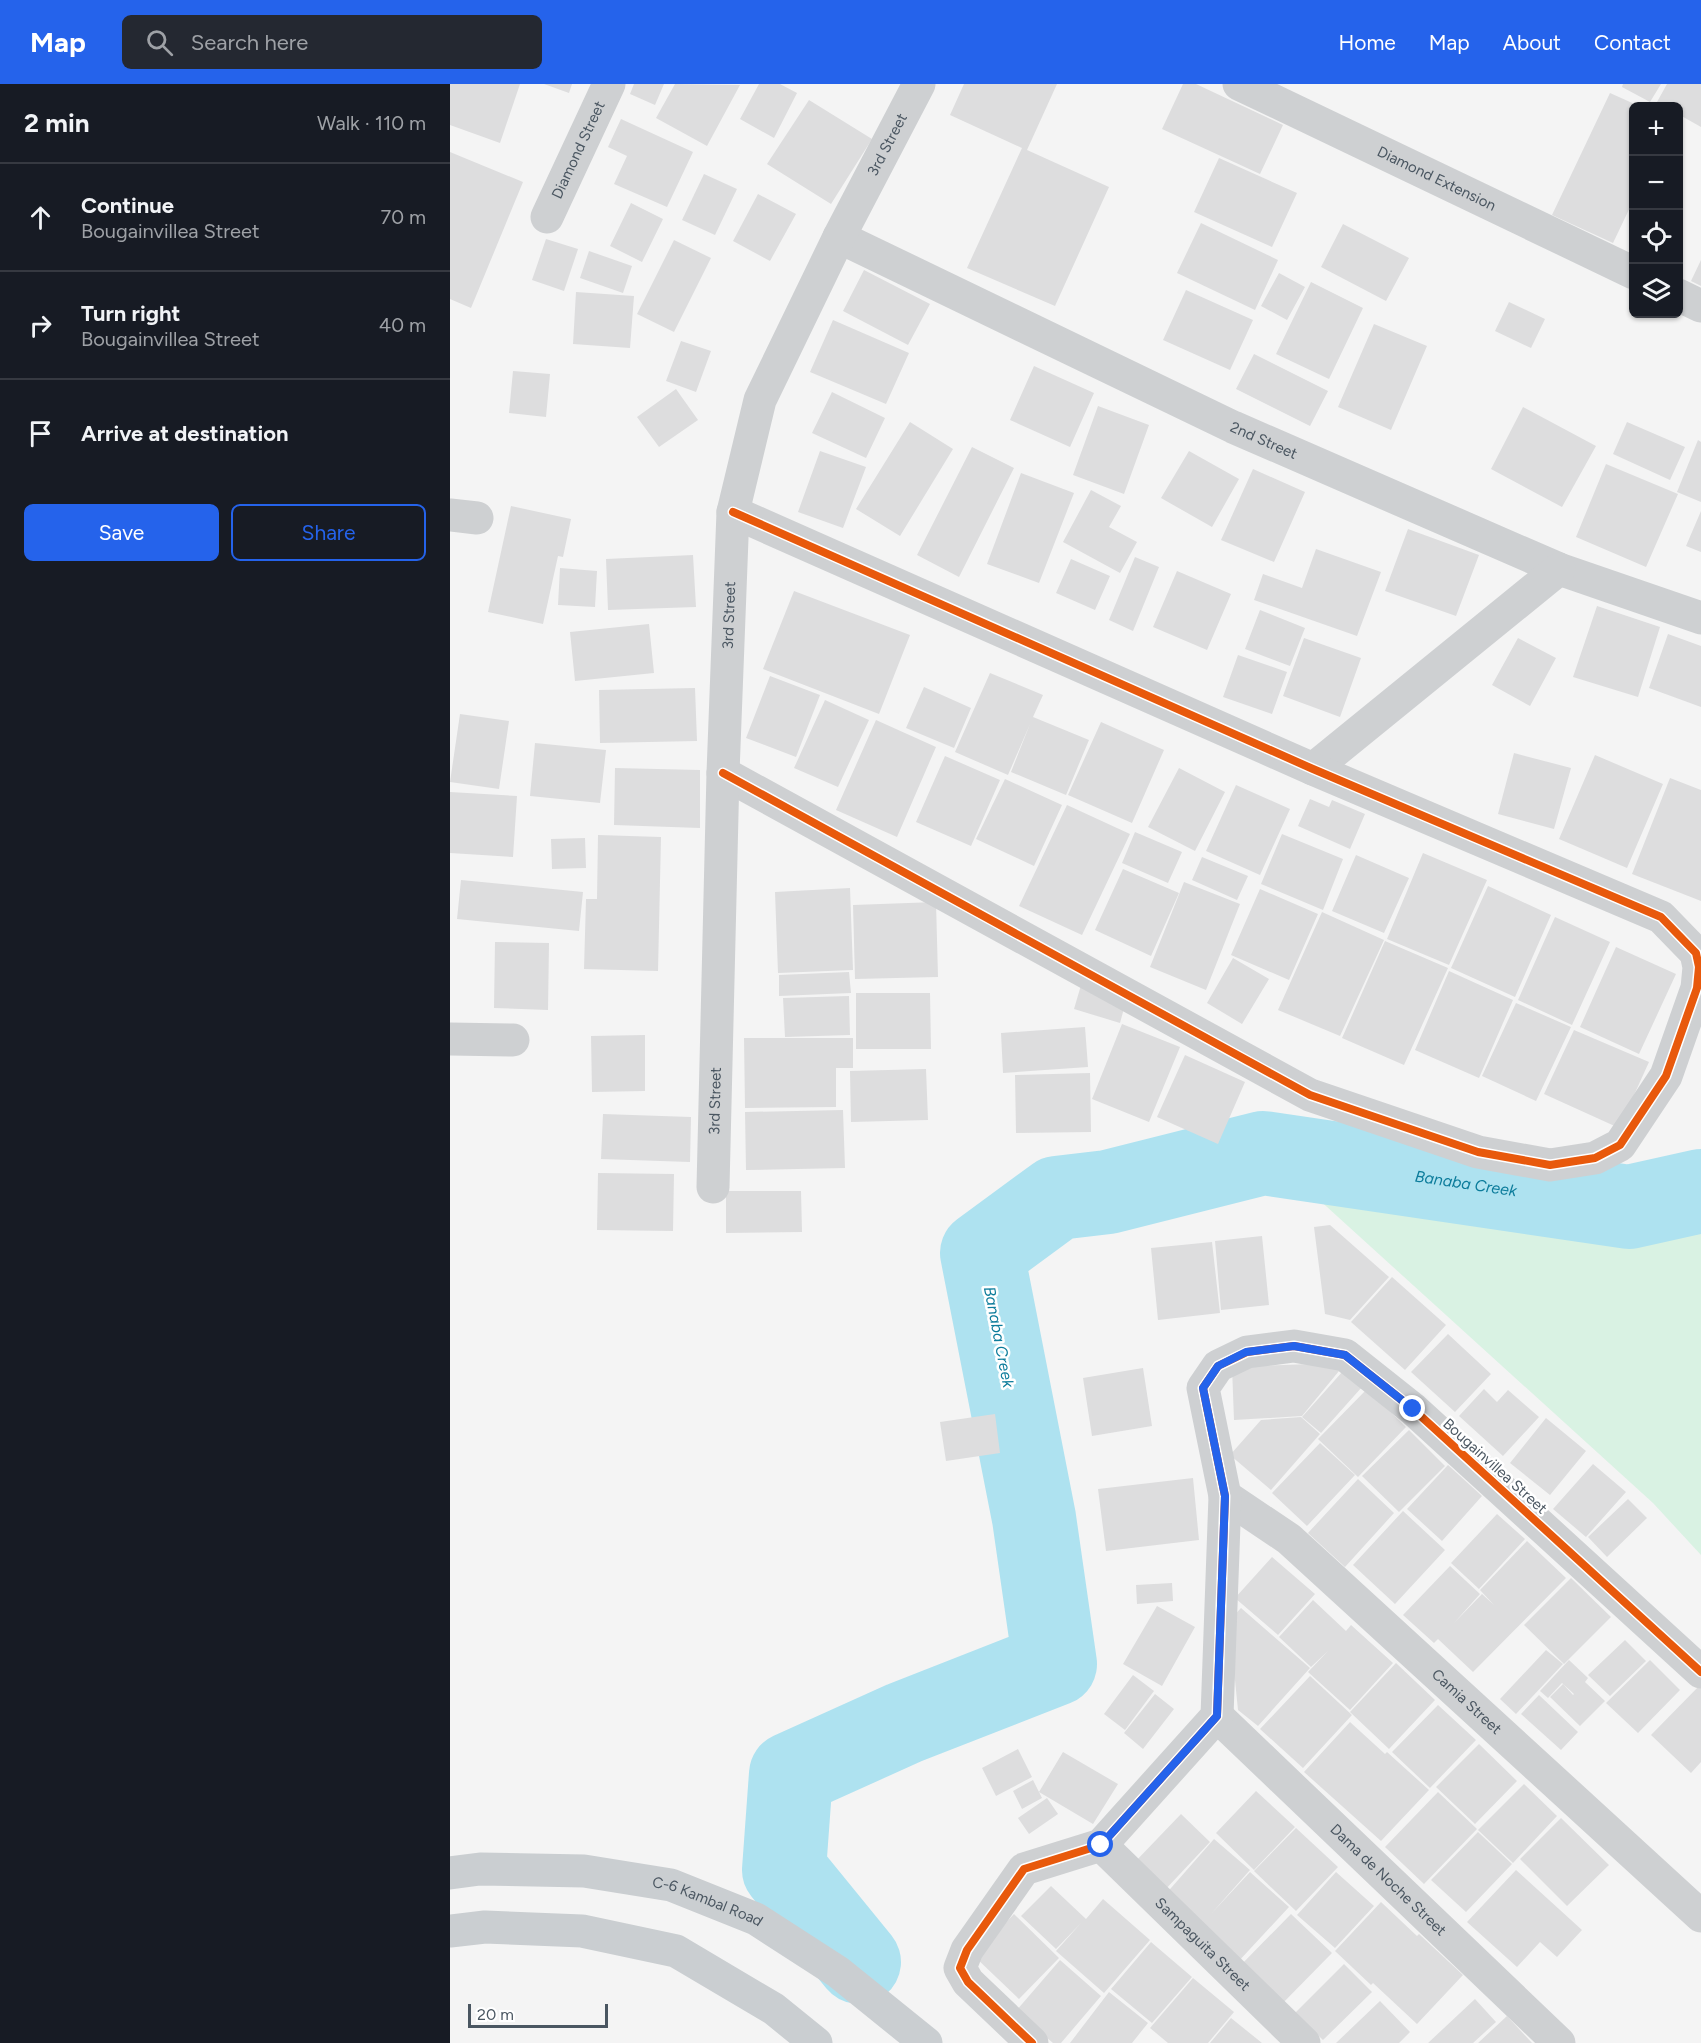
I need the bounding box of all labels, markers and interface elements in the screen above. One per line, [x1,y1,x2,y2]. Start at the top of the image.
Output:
search box [122,15,542,69]
text: Map [30,25,86,59]
icon: search [143,26,176,59]
text: Search here [191,29,308,56]
text: Home [1339,30,1396,55]
text: Map [1429,30,1470,55]
text: About [1503,30,1561,55]
text: Contact [1594,30,1671,55]
street label: Diamond Street [548,98,609,202]
map controls [1629,102,1683,318]
button: + [1629,102,1683,156]
text: 2 min [24,107,90,139]
street label: 3rd Street [864,110,911,179]
text: Walk · 110 m [317,111,426,135]
street label: Diamond Extension [1374,142,1499,215]
button: − [1629,156,1683,210]
text: Continue [81,192,174,219]
icon: ahead [24,201,57,234]
text: 70 m [380,205,426,229]
button: locate [1629,210,1683,264]
text: Bougainvillea Street [81,219,259,243]
button: layers [1629,264,1683,318]
text: Turn right [81,300,180,327]
icon: right [24,309,57,342]
text: 40 m [379,313,426,337]
text: Bougainvillea Street [81,327,259,351]
icon: arrive [24,417,57,450]
street label: 2nd Street [1227,418,1300,463]
text: Arrive at destination [81,420,289,447]
button: Save [24,504,219,561]
button: Share [231,504,426,561]
street label: 3rd Street [719,581,739,649]
street label: 3rd Street [705,1067,725,1135]
water label: Banaba Creek [1414,1166,1519,1200]
water label: Banaba Creek [980,1285,1018,1390]
route end [1399,1395,1425,1421]
street label: Bougainvillea Street [1439,1415,1551,1518]
street label: Camia Street [1428,1665,1506,1738]
street label: Dama de Noche Street [1327,1820,1450,1940]
route start [1087,1831,1113,1857]
street label: C-6 Kambal Road [651,1873,766,1930]
street label: Sampaguita Street [1151,1894,1254,1995]
scale bar [468,2001,608,2028]
text: 20 m [477,2005,514,2024]

